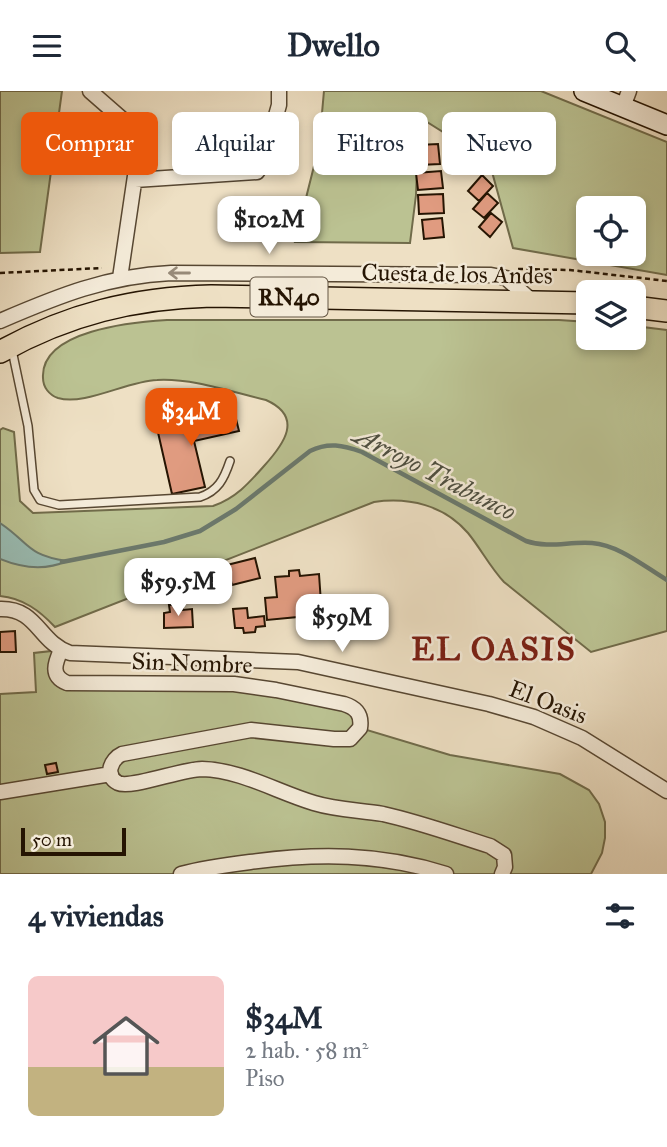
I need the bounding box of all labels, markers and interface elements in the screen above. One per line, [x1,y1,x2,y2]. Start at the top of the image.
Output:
text: Dwello [287,26,380,65]
icon: menu [28,27,66,65]
icon: search [601,27,639,65]
chip: Comprar [21,112,158,175]
chip: Alquilar [172,112,299,175]
chip: Filtros [313,112,428,175]
chip: Nuevo [442,112,556,175]
map controls [576,196,646,350]
button: locate [576,196,646,266]
pin: $102M [220,197,318,256]
text: $102M [233,205,305,233]
street label: Cuesta de los Andes [361,257,553,291]
one-way arrow [168,266,191,280]
road number: RN40 [250,277,328,317]
button: layers [576,280,646,350]
pin: $34M [150,389,232,448]
text: $34M [161,397,221,425]
water label: Arroyo Trabunco [346,417,522,528]
pin: $59.5M [121,559,235,618]
text: $59.5M [140,567,216,595]
pin: $59M [301,595,383,654]
text: $59M [312,603,372,631]
district label: EL OASIS [411,630,577,669]
street label: Sin Nombre [131,646,253,680]
street label: El Oasis [505,673,591,731]
scale bar [21,825,126,857]
text: 50 m [32,828,72,851]
icon: filters [601,897,639,935]
text: 4 viviendas [28,898,164,934]
text: $34M [245,1000,323,1036]
icon: home [84,1004,168,1088]
text: 2 hab. · 58 m² [245,1036,369,1064]
text: Piso [245,1064,285,1092]

